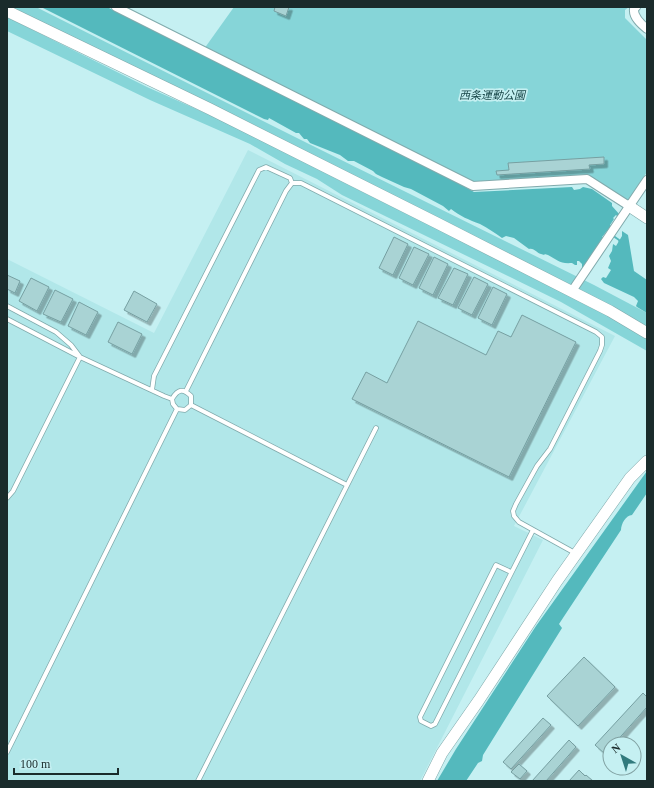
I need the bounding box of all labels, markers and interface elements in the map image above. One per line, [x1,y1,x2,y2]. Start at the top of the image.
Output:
park label: 西条運動公園 [459,89,527,101]
north arrow [602,736,642,776]
text: N [609,741,623,755]
scale bar [14,750,118,776]
text: 100 m [20,757,51,771]

